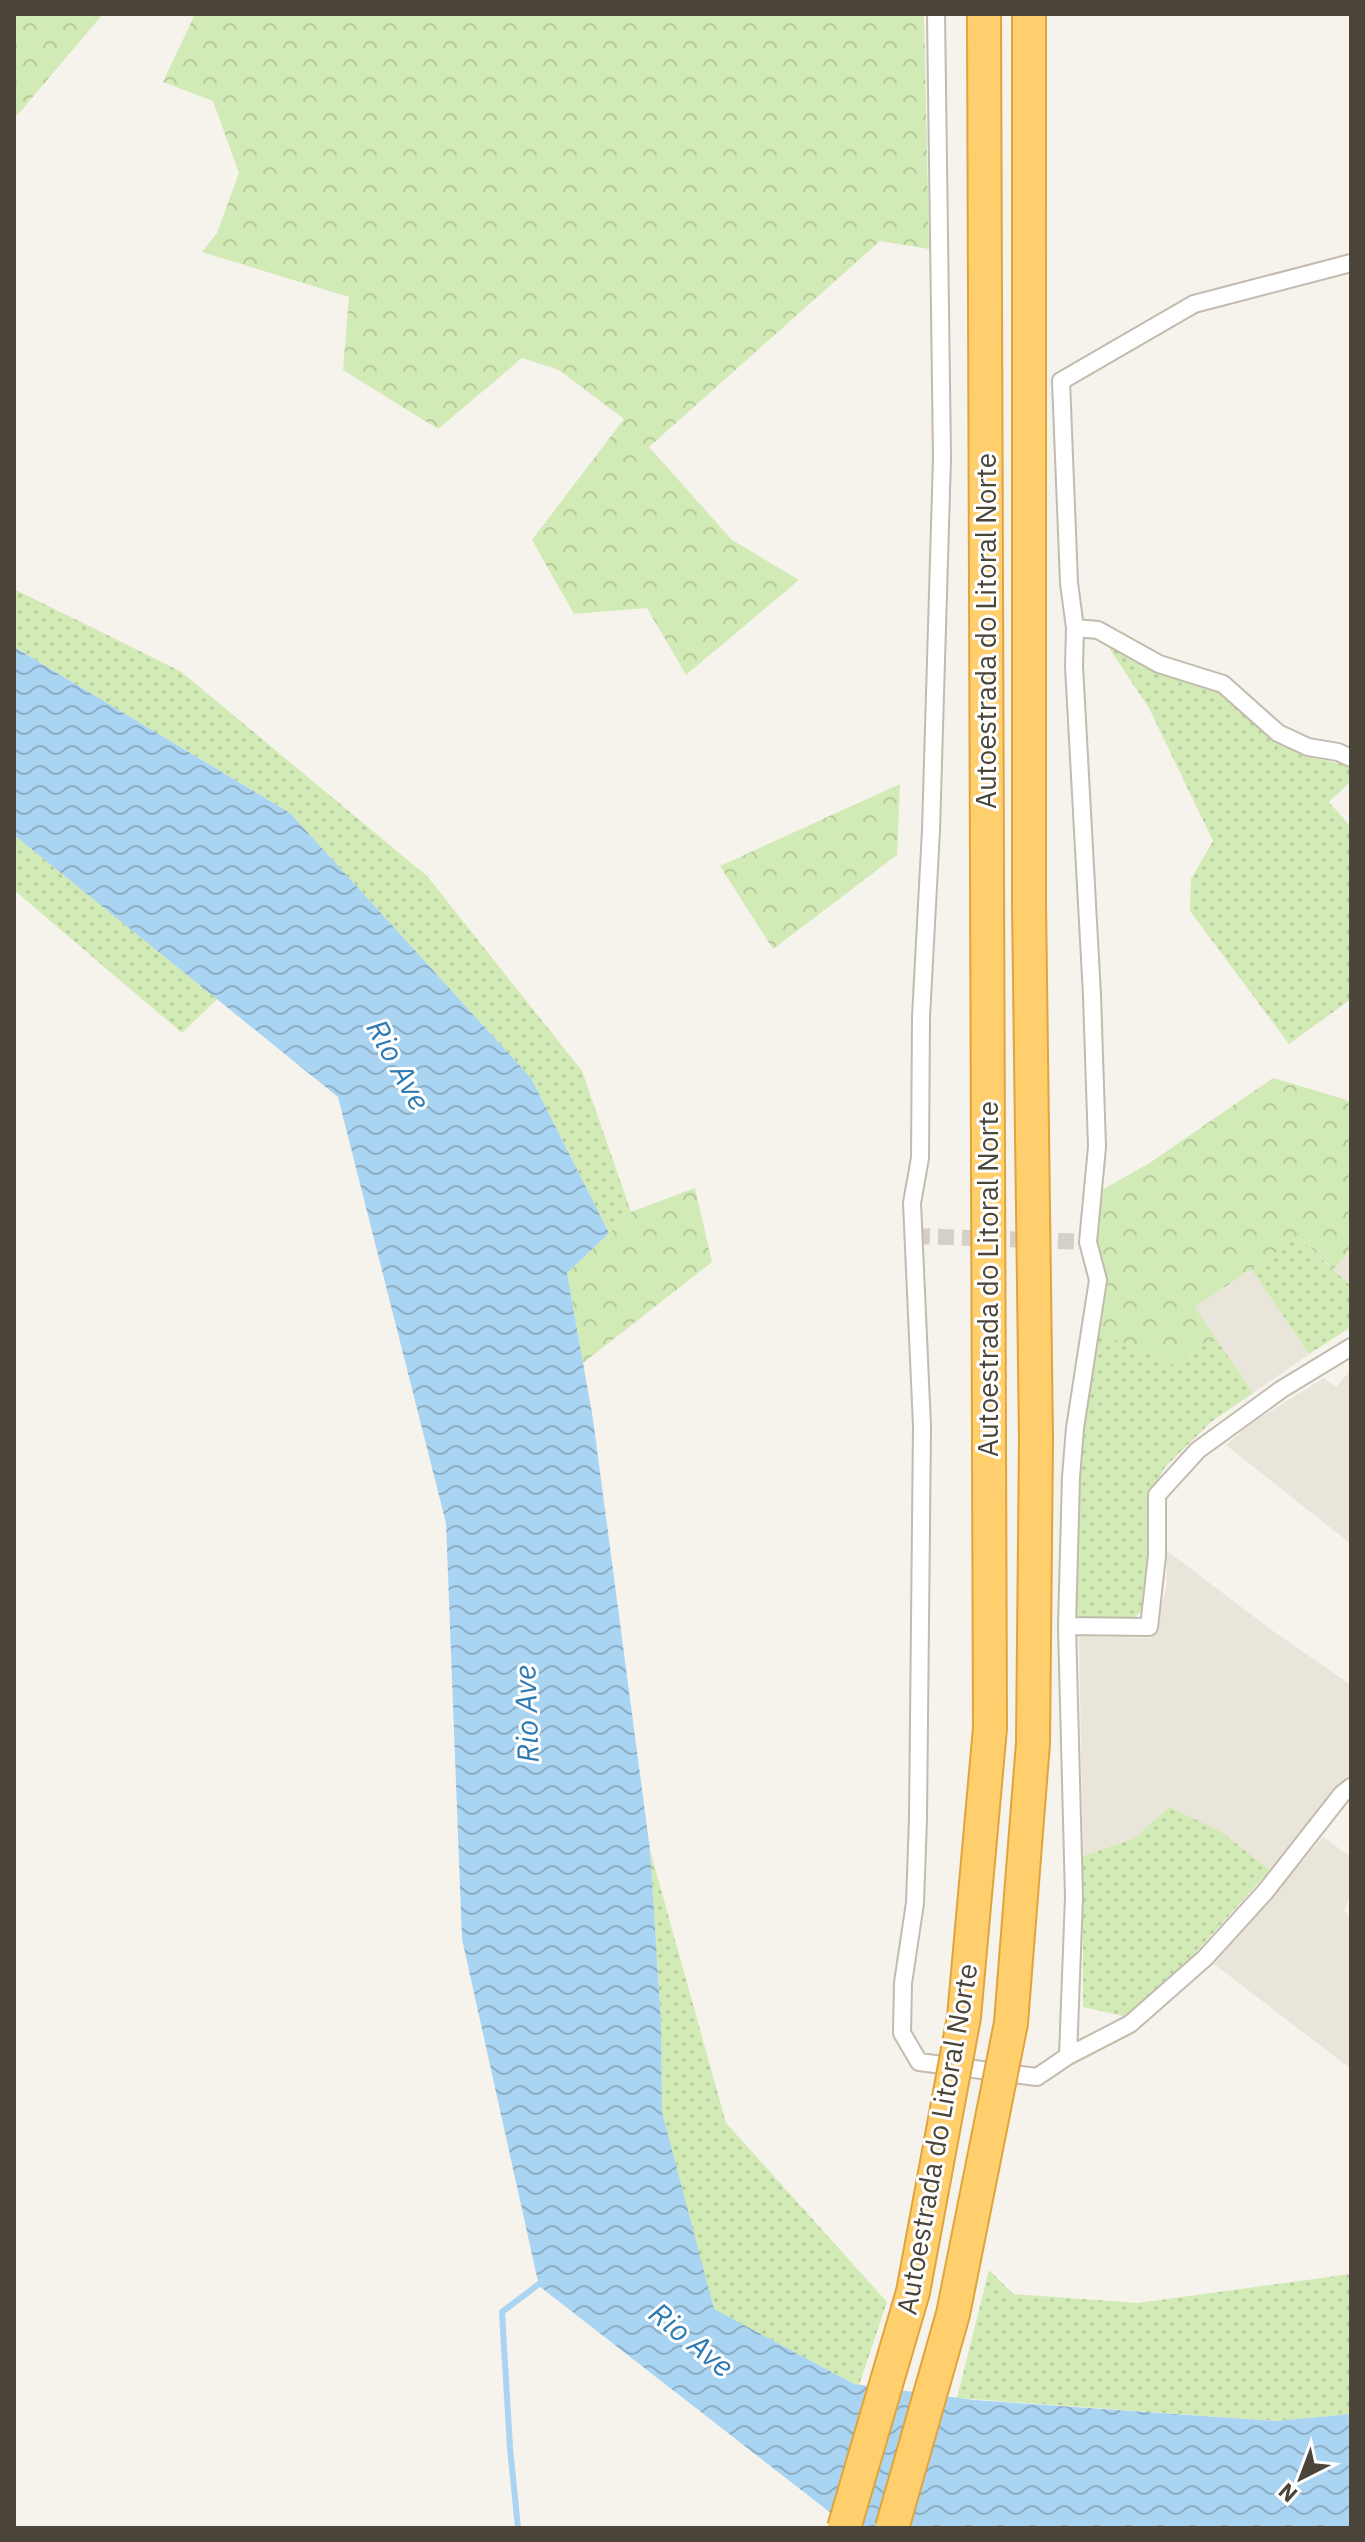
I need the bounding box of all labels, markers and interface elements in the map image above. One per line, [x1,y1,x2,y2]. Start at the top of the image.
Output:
street label: Autoestrada do Litoral Norte [967,453,1004,809]
water label: Rio Ave [359,1012,440,1117]
street label: Autoestrada do Litoral Norte [969,1101,1006,1457]
water label: Rio Ave [504,1664,547,1764]
street label: Autoestrada do Litoral Norte [887,1960,986,2317]
water label: Rio Ave [642,2293,742,2385]
north arrow [1261,2438,1341,2518]
text: N [1272,2477,1303,2509]

